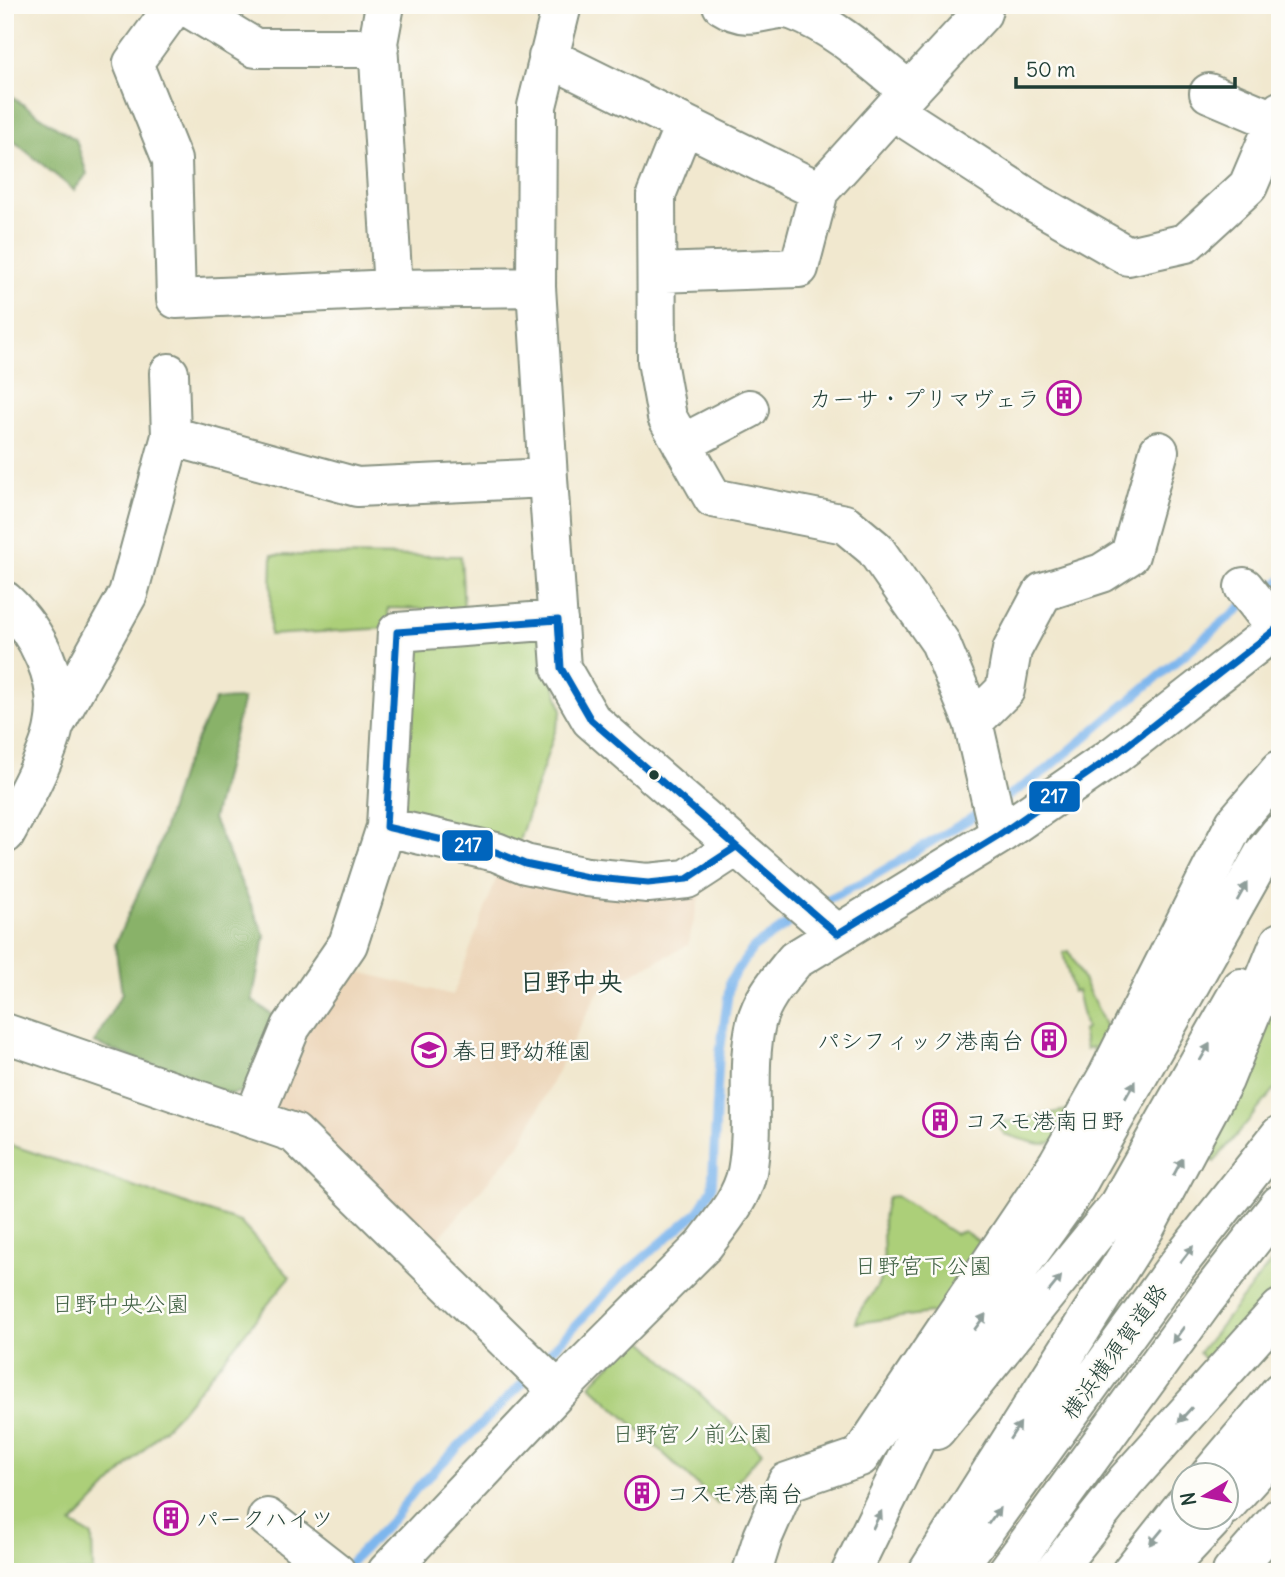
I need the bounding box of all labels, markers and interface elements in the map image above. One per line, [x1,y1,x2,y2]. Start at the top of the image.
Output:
scale bar [1016,46,1234,90]
text: 50 m [1026,56,1075,83]
building icon: カーサ・プリマヴェラ [1045,379,1083,417]
place label: カーサ・プリマヴェラ [809,384,1040,413]
unlabelled marker [647,768,661,782]
line badge: 217 [1028,780,1081,813]
text: 217 [1040,784,1068,808]
line badge: 217 [441,829,494,862]
text: 217 [454,833,482,857]
one-way arrow [1236,882,1248,902]
district label: 日野中央 [519,965,623,998]
building icon: パシフィック港南台 [1030,1021,1068,1059]
place label: パシフィック港南台 [817,1026,1024,1055]
school or university icon: 春日野幼稚園 [410,1031,448,1069]
place label: 春日野幼稚園 [453,1036,591,1065]
one-way arrow [1199,1042,1211,1061]
one-way arrow [1124,1080,1136,1100]
building icon: コスモ港南日野 [921,1101,959,1139]
place label: コスモ港南日野 [964,1106,1124,1135]
one-way arrow [1171,1157,1183,1177]
one-way arrow [1179,1245,1194,1263]
park label: 日野宮下公園 [854,1251,992,1280]
one-way arrow [1048,1275,1063,1293]
street label: 横浜横須賀道路 [1055,1277,1173,1425]
park label: 日野中央公園 [51,1289,189,1318]
one-way arrow [973,1312,987,1331]
one-way arrow [1171,1326,1186,1344]
one-way arrow [1178,1406,1194,1423]
park label: 日野宮ノ前公園 [612,1419,773,1448]
one-way arrow [1009,1421,1022,1440]
north arrow [1170,1462,1240,1532]
building icon: コスモ港南台 [623,1474,661,1512]
place label: コスモ港南台 [666,1479,803,1508]
text: N [1175,1490,1201,1508]
building icon: パークハイツ [152,1499,190,1537]
place label: パークハイツ [196,1504,334,1533]
one-way arrow [987,1507,1001,1525]
one-way arrow [871,1510,882,1530]
one-way arrow [1149,1529,1164,1546]

